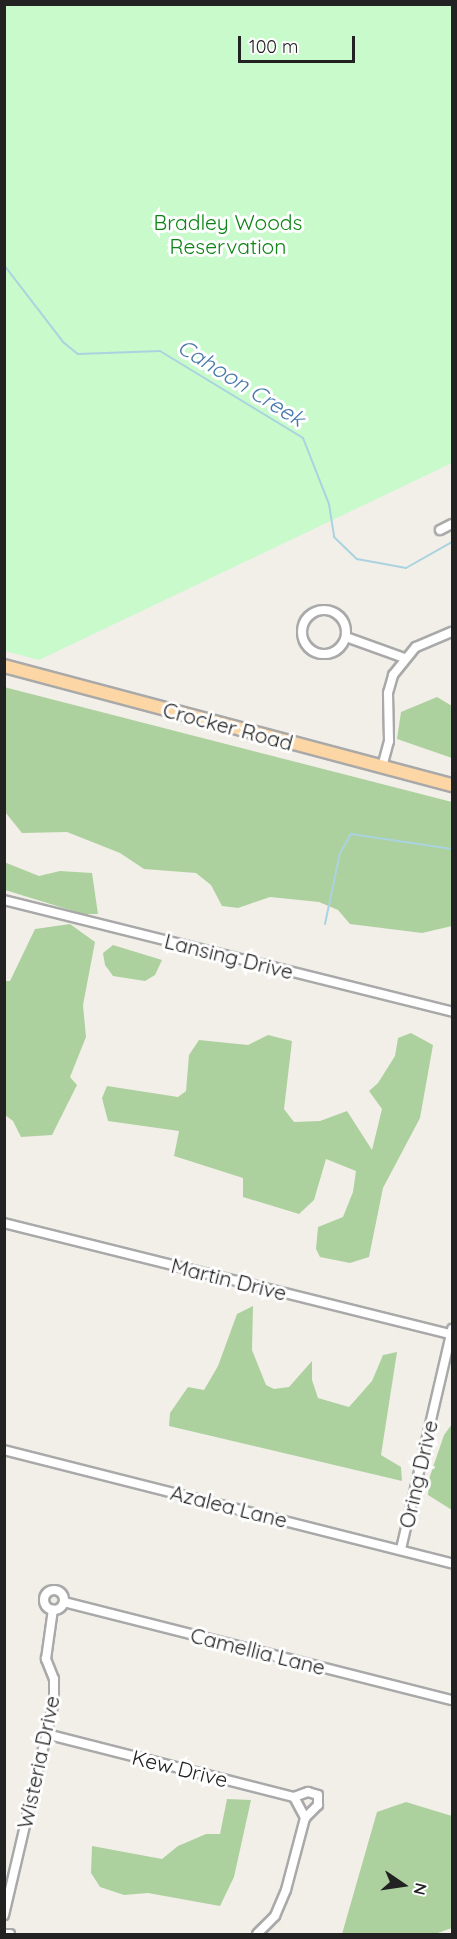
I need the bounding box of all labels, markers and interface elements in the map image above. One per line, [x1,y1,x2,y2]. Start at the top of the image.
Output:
scale bar [241,24,358,62]
text: 100 m [249,35,298,58]
park label: Bradley Woods Reservation [154,209,302,259]
water label: Cahoon Creek [173,334,309,432]
street label: Crocker Road [160,697,296,755]
street label: Lansing Drive [162,928,296,984]
street label: Martin Drive [169,1252,289,1306]
street label: Oring Drive [393,1417,443,1531]
street label: Azalea Lane [168,1479,290,1533]
street label: Camellia Lane [188,1622,328,1680]
street label: Wisteria Drive [12,1693,64,1831]
street label: Kew Drive [130,1744,230,1792]
north arrow [373,1855,433,1915]
text: N [409,1881,432,1897]

